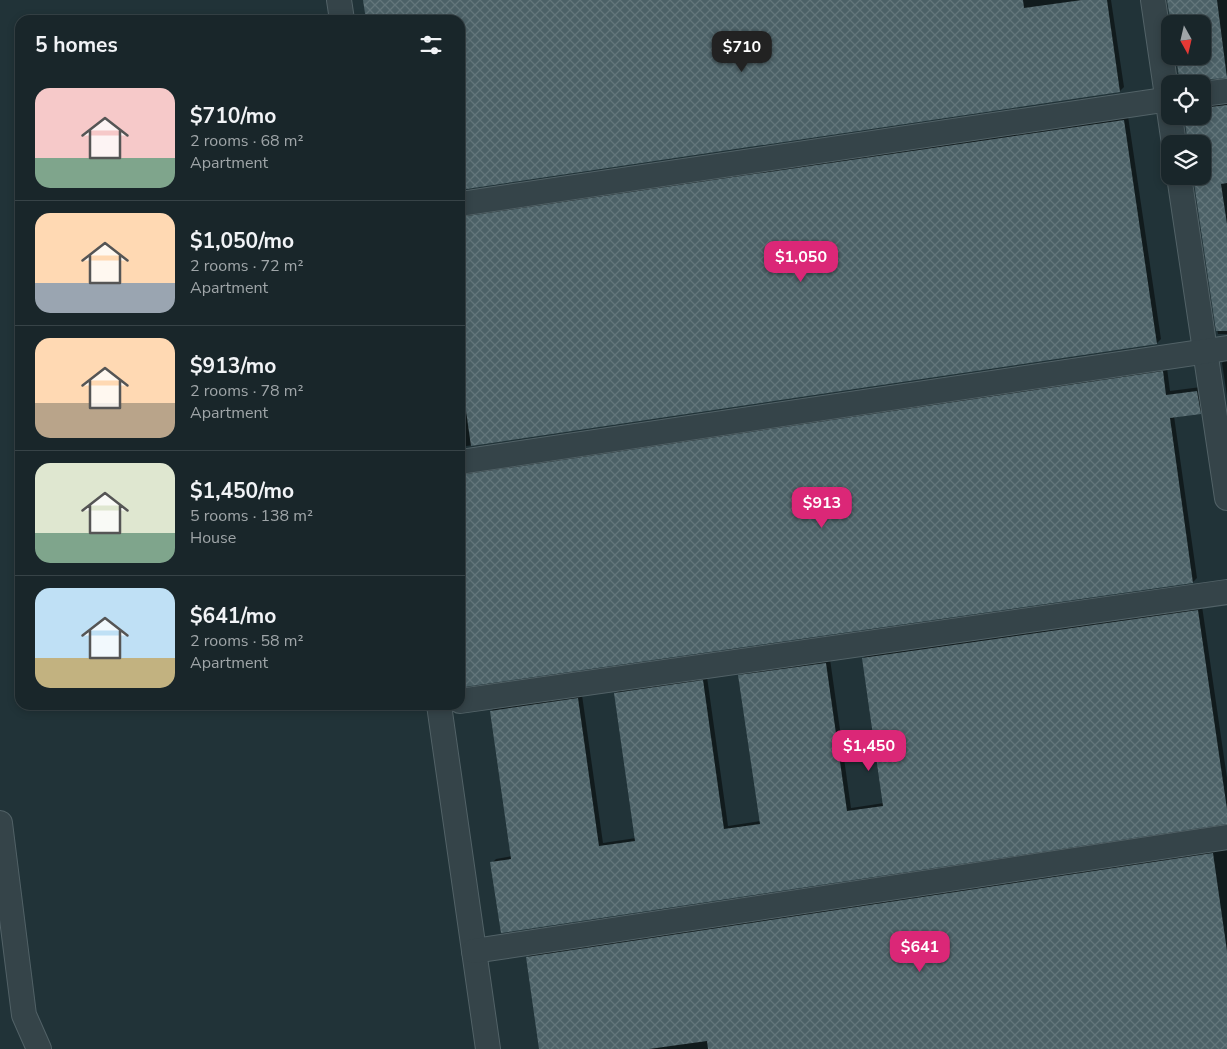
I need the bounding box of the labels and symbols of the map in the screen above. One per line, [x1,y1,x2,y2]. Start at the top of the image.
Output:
north arrow [1161,15,1211,65]
pin: $710 [712,30,772,73]
pin: $1,050 [760,240,842,283]
pin: $913 [792,486,852,529]
pin: $1,450 [828,730,910,772]
pin: $641 [890,930,950,973]

